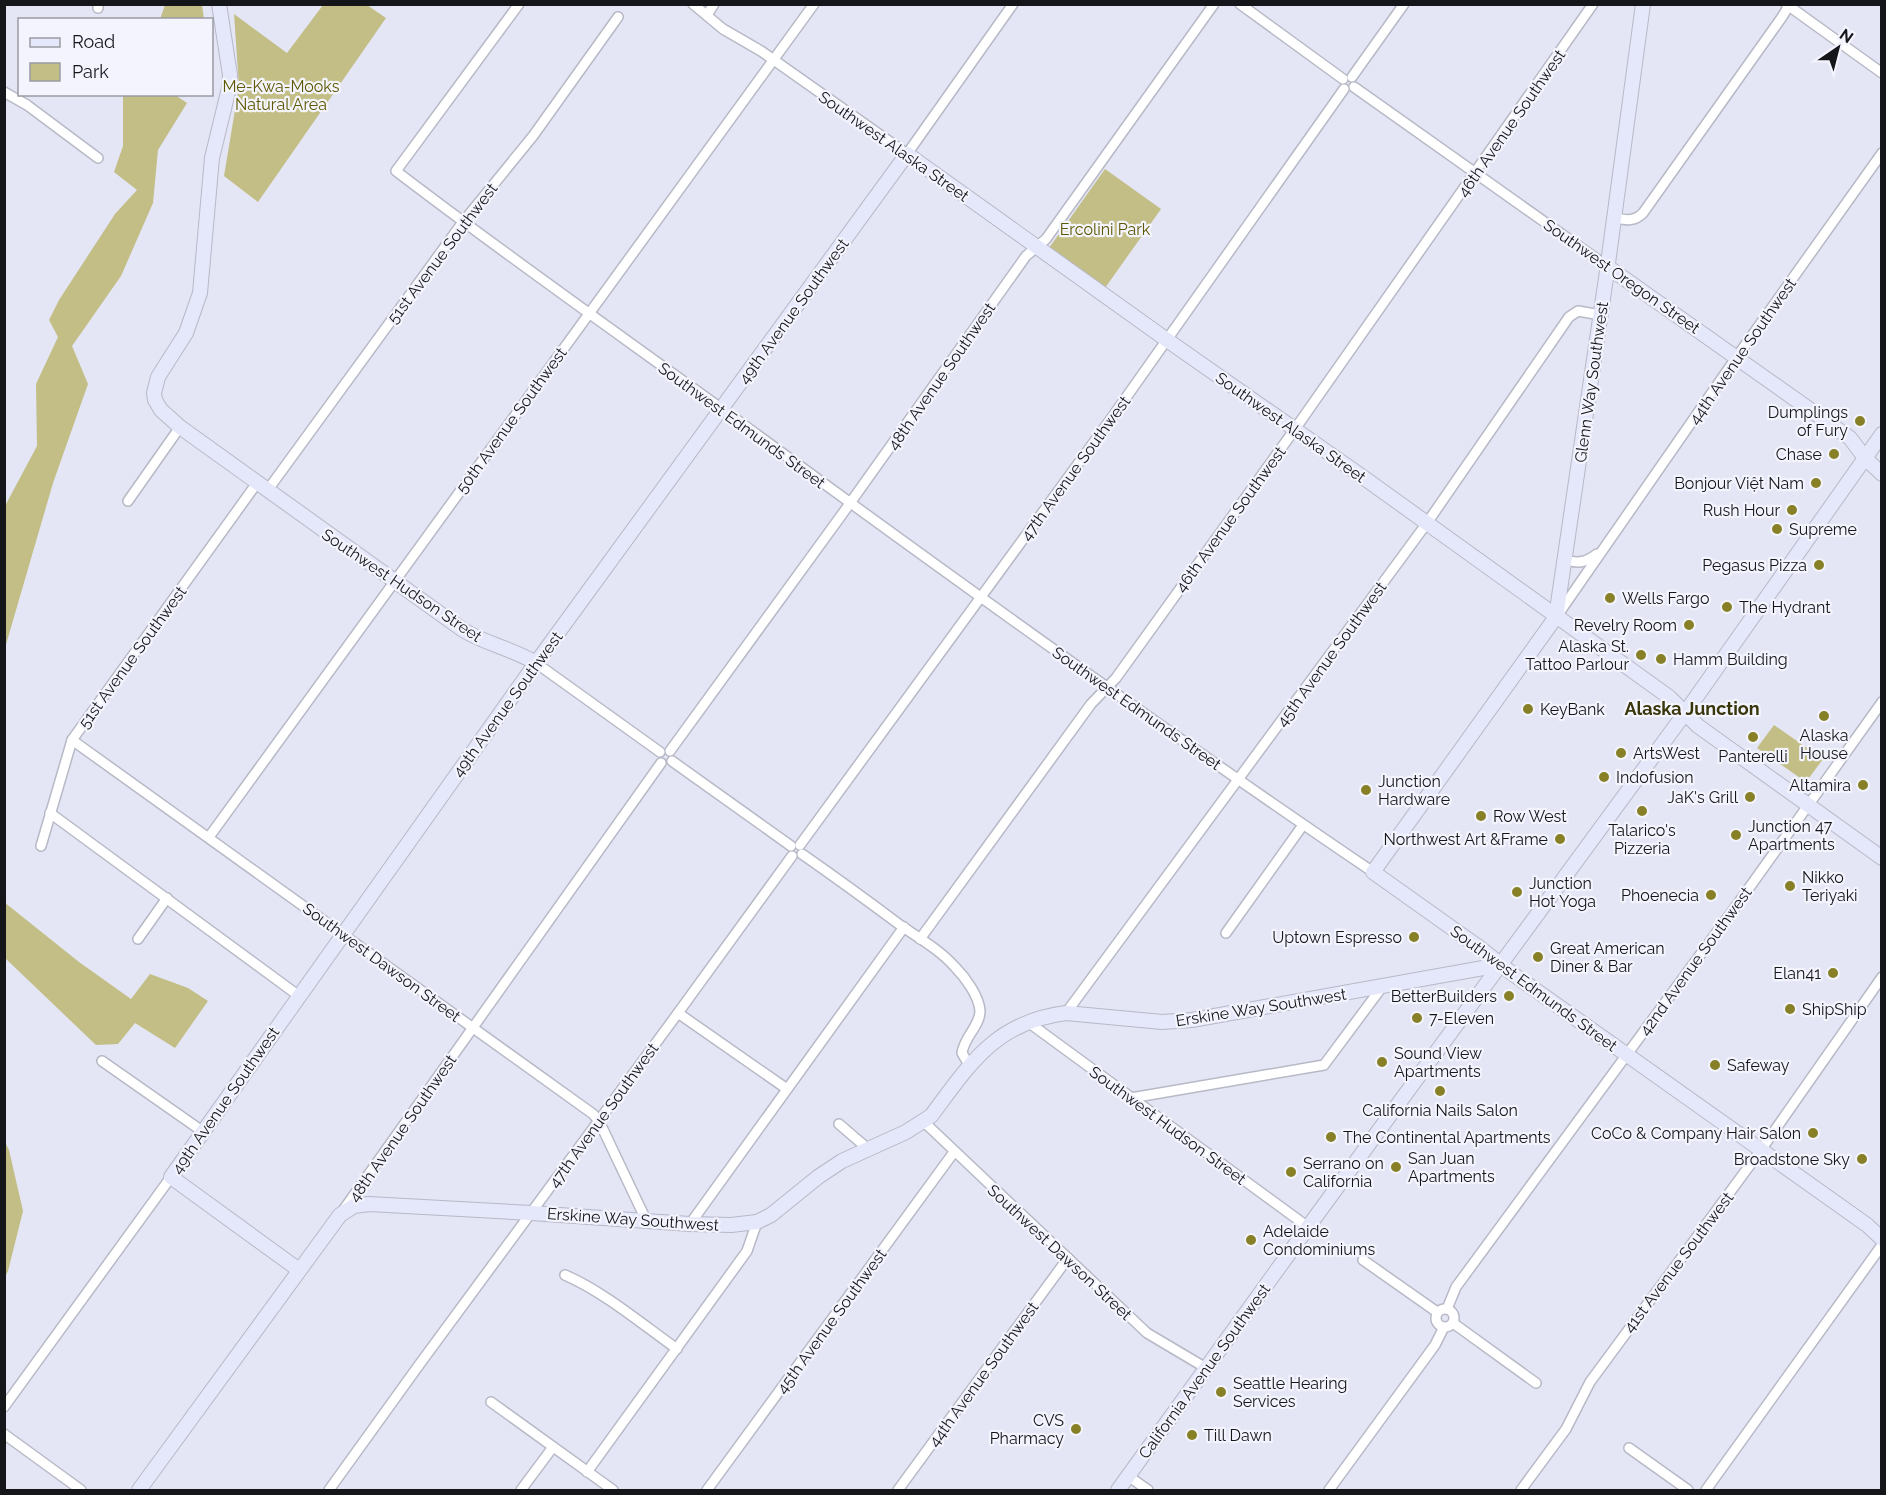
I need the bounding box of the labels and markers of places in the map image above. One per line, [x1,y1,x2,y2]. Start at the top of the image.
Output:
place label: Dumplings of Fury [1768,403,1848,440]
marker: Dumplings of Fury [1853,414,1867,428]
place label: Chase [1776,445,1822,464]
marker: Chase [1827,447,1841,461]
place label: Bonjour Việt Nam [1674,474,1804,493]
marker: Bonjour Việt Nam [1809,476,1823,490]
place label: Rush Hour [1703,501,1780,520]
marker: Rush Hour [1785,503,1799,517]
place label: Supreme [1789,520,1857,539]
marker: Supreme [1770,522,1784,536]
place label: Pegasus Pizza [1702,556,1807,575]
marker: Pegasus Pizza [1812,558,1826,572]
place label: Wells Fargo [1622,589,1709,608]
marker: Wells Fargo [1603,591,1617,605]
place label: The Hydrant [1739,598,1831,617]
marker: The Hydrant [1720,600,1734,614]
place label: Revelry Room [1574,616,1677,635]
marker: Revelry Room [1682,618,1696,632]
place label: Alaska St. Tattoo Parlour [1525,637,1629,674]
marker: Alaska St. Tattoo Parlour [1634,648,1648,662]
place label: Hamm Building [1673,650,1788,669]
marker: Hamm Building [1654,652,1668,666]
place label: KeyBank [1540,700,1605,719]
marker: KeyBank [1521,702,1535,716]
marker: Alaska House [1817,709,1831,723]
place label: Alaska House [1800,726,1848,763]
marker: Panterelli [1746,730,1760,744]
place label: ArtsWest [1633,744,1701,763]
marker: ArtsWest [1614,746,1628,760]
place label: Panterelli [1718,747,1788,766]
place label: Indofusion [1616,768,1693,787]
marker: Indofusion [1597,770,1611,784]
place label: Junction Hardware [1378,772,1450,809]
place label: Altamira [1789,776,1851,795]
marker: Altamira [1856,778,1870,792]
marker: Junction Hardware [1359,783,1373,797]
place label: JaK's Grill [1667,788,1739,807]
marker: JaK's Grill [1743,790,1757,804]
marker: Talarico's Pizzeria [1635,804,1649,818]
place label: Row West [1493,807,1567,826]
marker: Row West [1474,809,1488,823]
place label: Junction 47 Apartments [1748,817,1835,854]
place label: Talarico's Pizzeria [1608,821,1676,858]
marker: Junction 47 Apartments [1729,828,1743,842]
place label: Northwest Art &Frame [1384,830,1548,849]
marker: Northwest Art &Frame [1553,832,1567,846]
place label: Nikko Teriyaki [1802,868,1858,905]
place label: Junction Hot Yoga [1529,874,1596,911]
marker: Nikko Teriyaki [1783,879,1797,893]
marker: Junction Hot Yoga [1510,885,1524,899]
place label: Phoenecia [1621,886,1699,905]
marker: Phoenecia [1704,888,1718,902]
place label: Uptown Espresso [1272,928,1402,947]
marker: Uptown Espresso [1407,930,1421,944]
place label: Great American Diner & Bar [1550,939,1665,976]
marker: Great American Diner & Bar [1531,950,1545,964]
place label: Elan41 [1773,964,1821,983]
marker: Elan41 [1826,966,1840,980]
place label: BetterBuilders [1391,987,1497,1006]
marker: BetterBuilders [1502,989,1516,1003]
place label: ShipShip [1802,1000,1867,1019]
marker: ShipShip [1783,1002,1797,1016]
place label: 7-Eleven [1429,1009,1494,1028]
marker: 7-Eleven [1410,1011,1424,1025]
place label: Sound View Apartments [1394,1044,1482,1081]
marker: Sound View Apartments [1375,1055,1389,1069]
place label: Safeway [1727,1056,1790,1075]
marker: Safeway [1708,1058,1722,1072]
marker: California Nails Salon [1433,1084,1447,1098]
place label: California Nails Salon [1362,1101,1518,1120]
place label: CoCo & Company Hair Salon [1591,1124,1801,1143]
marker: CoCo & Company Hair Salon [1806,1126,1820,1140]
place label: The Continental Apartments [1343,1128,1551,1147]
marker: The Continental Apartments [1324,1130,1338,1144]
place label: San Juan Apartments [1408,1149,1495,1186]
place label: Broadstone Sky [1734,1150,1850,1169]
marker: Broadstone Sky [1855,1152,1869,1166]
place label: Serrano on California [1303,1154,1384,1191]
marker: San Juan Apartments [1389,1160,1403,1174]
marker: Serrano on California [1284,1165,1298,1179]
place label: Adelaide Condominiums [1263,1222,1376,1259]
marker: Adelaide Condominiums [1244,1233,1258,1247]
place label: Seattle Hearing Services [1233,1374,1347,1411]
marker: Seattle Hearing Services [1214,1385,1228,1399]
place label: CVS Pharmacy [990,1411,1064,1448]
marker: CVS Pharmacy [1069,1422,1083,1436]
place label: Till Dawn [1204,1426,1272,1445]
marker: Till Dawn [1185,1428,1199,1442]

